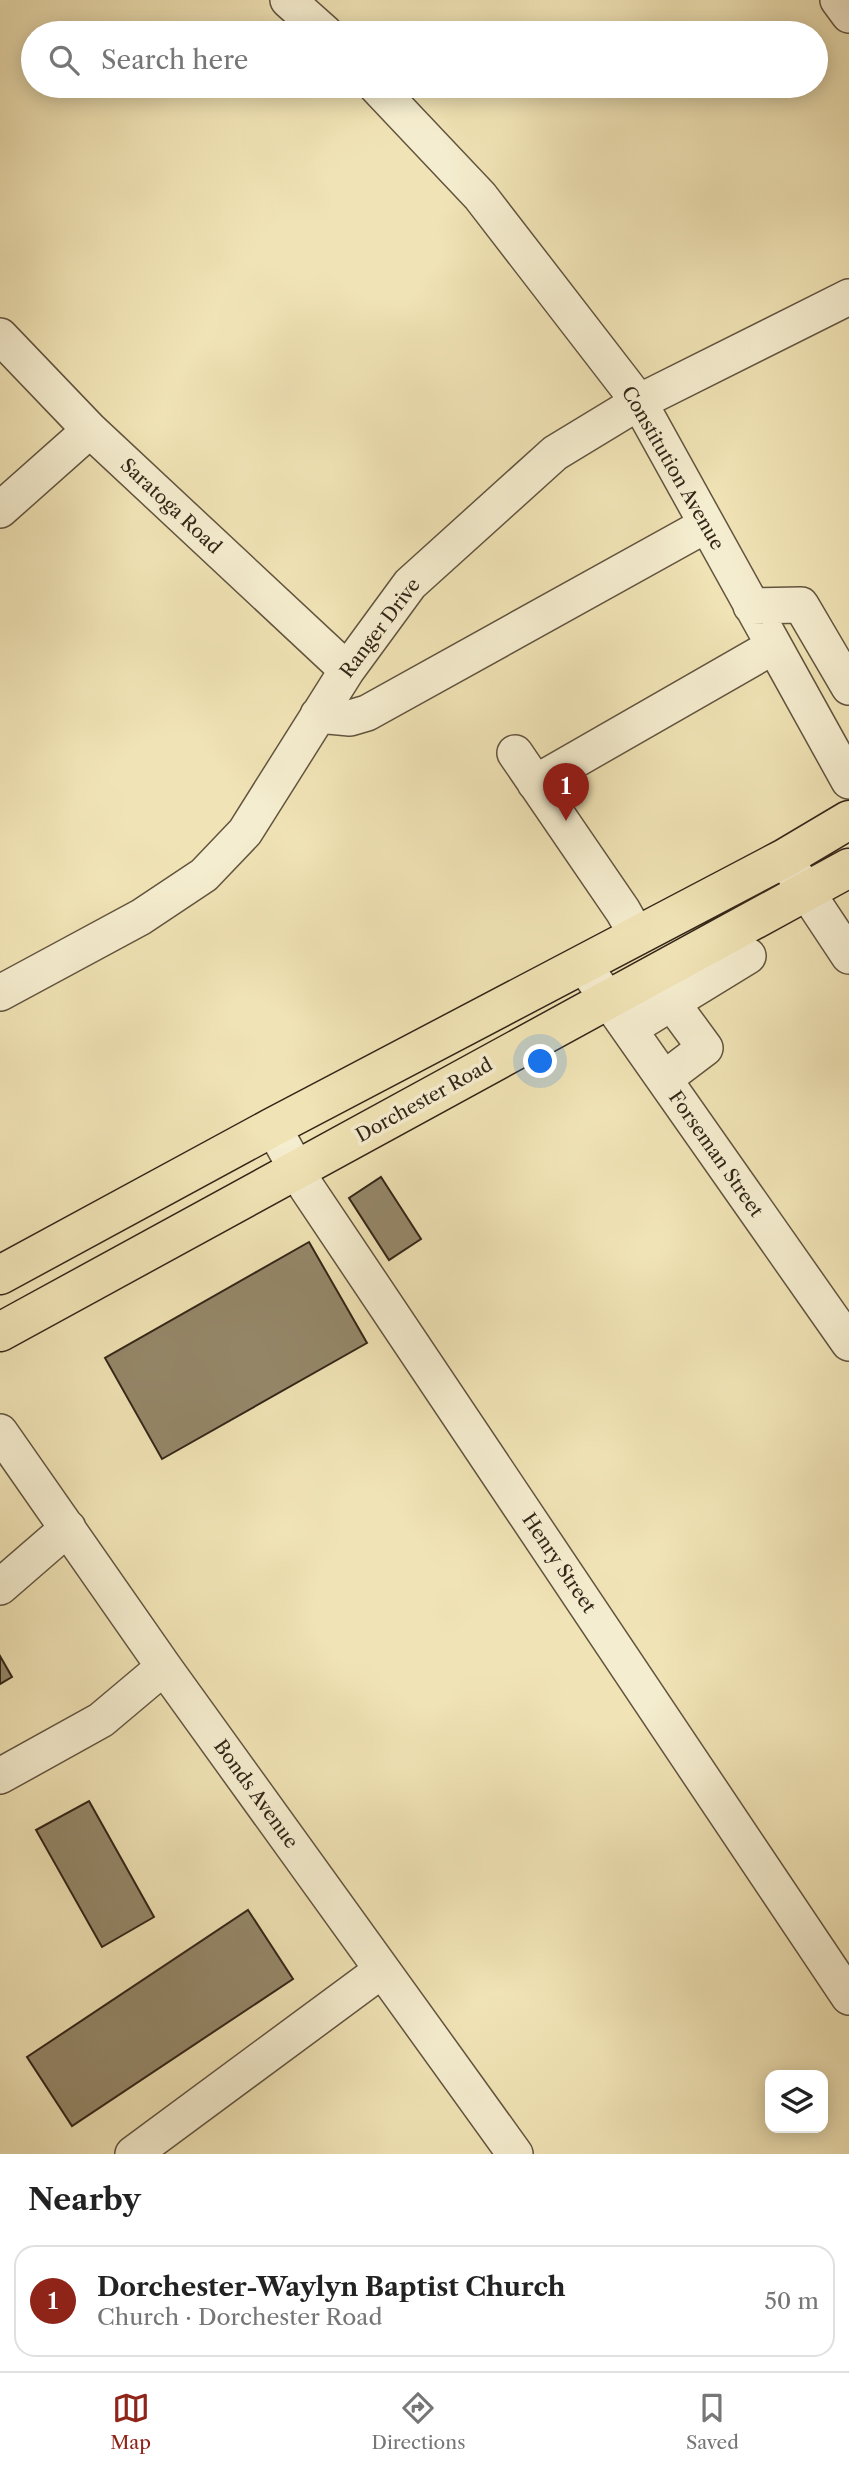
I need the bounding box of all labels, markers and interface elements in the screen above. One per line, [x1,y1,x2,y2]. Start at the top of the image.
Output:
search box [21,21,828,98]
icon: search [45,41,83,79]
text: Search here [101,44,248,76]
street label: Constitution Avenue [617,382,729,554]
street label: Saratoga Road [116,453,226,559]
street label: Ranger Drive [335,574,425,682]
pin: 1 [543,763,589,821]
your location [523,1044,557,1078]
street label: Dorchester Road [352,1053,497,1147]
street label: Forseman Street [664,1087,768,1222]
street label: Henry Street [517,1509,601,1617]
street label: Bonds Avenue [209,1735,303,1853]
map controls [765,2070,828,2133]
button: layers [765,2070,828,2133]
text: Nearby [28,2181,141,2218]
text: Dorchester-Waylyn Baptist Church [97,2271,566,2303]
text: 1 [48,2287,58,2315]
text: 50 m [764,2287,819,2315]
text: Church · Dorchester Road [97,2303,383,2331]
tab: Map [110,2389,151,2454]
tab: Directions [372,2389,465,2454]
tab: Saved [686,2389,739,2454]

